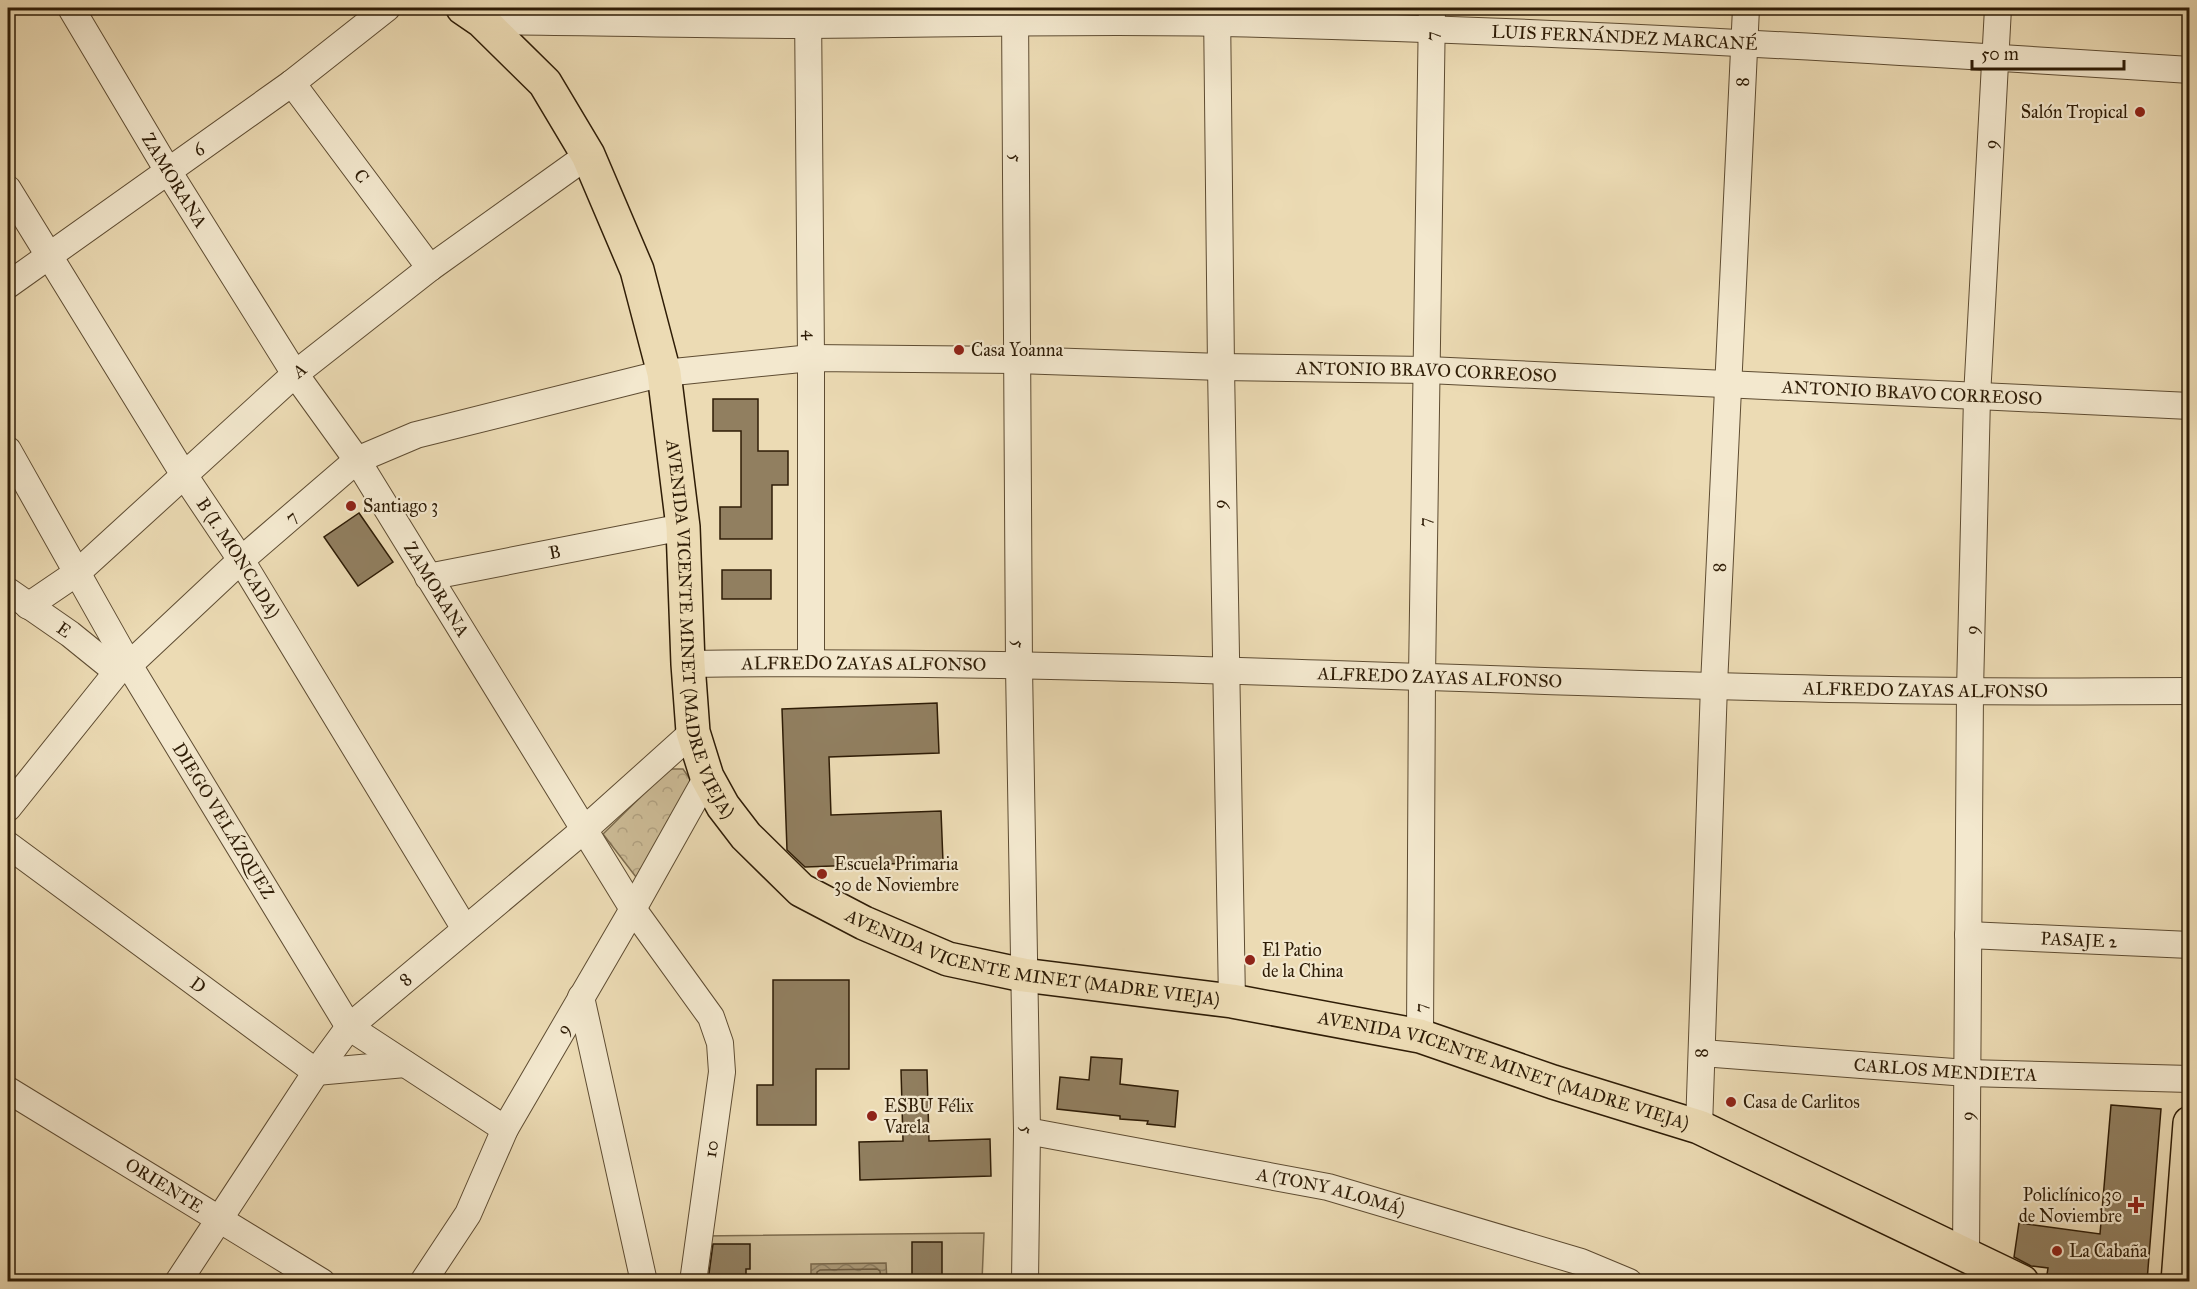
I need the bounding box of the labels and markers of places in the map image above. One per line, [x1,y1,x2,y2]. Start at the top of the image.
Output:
place label: Salón Tropical [2021,101,2128,123]
marker: Salón Tropical [2133,105,2147,119]
place label: Casa Yoanna [971,339,1063,361]
marker: Casa Yoanna [952,343,966,357]
place label: Santiago 3 [363,495,438,518]
marker: Santiago 3 [344,499,358,513]
place label: Escuela Primaria 30 de Noviembre [834,853,959,896]
marker: Escuela Primaria 30 de Noviembre [815,867,829,881]
place label: El Patio de la China [1262,939,1344,982]
marker: El Patio de la China [1243,953,1257,967]
place label: Casa de Carlitos [1743,1091,1860,1113]
place label: ESBU Félix Varela [883,1095,974,1138]
marker: Casa de Carlitos [1724,1095,1738,1109]
marker: ESBU Félix Varela [865,1109,879,1123]
place label: Policlínico 30 de Noviembre [2019,1184,2122,1227]
marker: Policlínico 30 de Noviembre [2127,1196,2145,1214]
place label: La Cabaña [2069,1240,2148,1262]
marker: La Cabaña [2050,1244,2064,1258]

